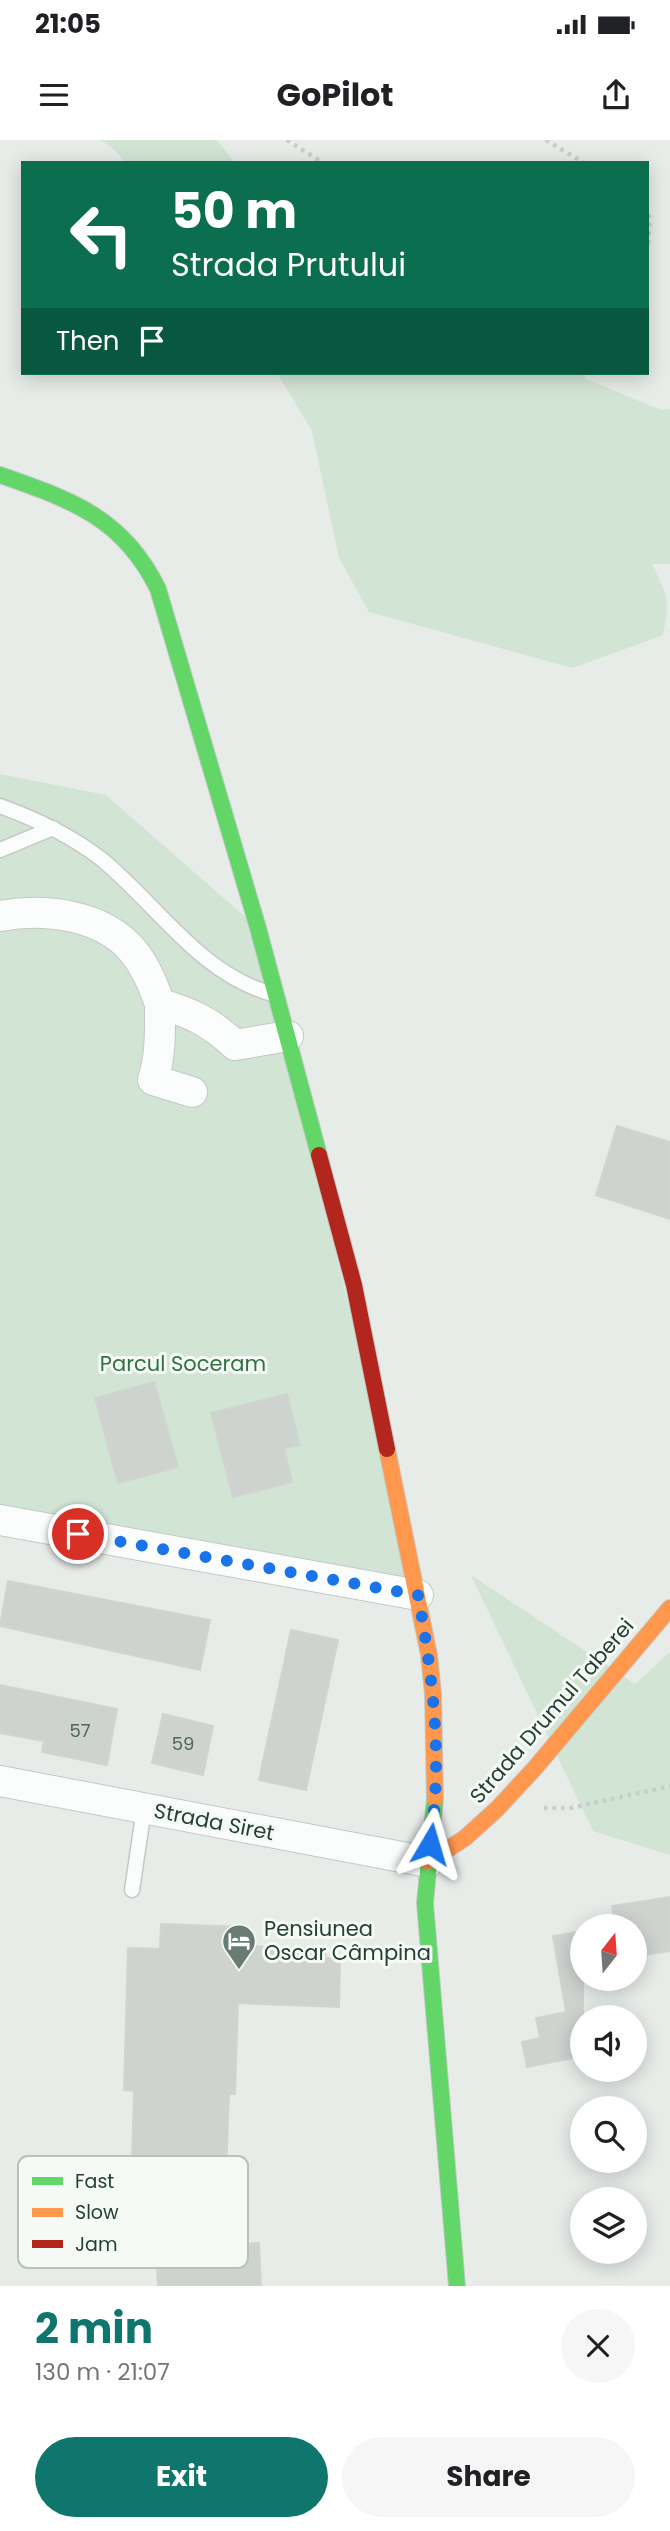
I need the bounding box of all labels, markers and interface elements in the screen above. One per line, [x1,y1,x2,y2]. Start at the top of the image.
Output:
text: 21:05 [35,6,101,42]
text: GoPilot [277,72,394,117]
icon: menu [35,76,73,114]
icon: share [597,76,635,114]
text: 50 m [171,177,297,245]
icon: left [56,189,147,280]
text: Strada Prutului [171,242,406,287]
icon: arrive [133,322,171,360]
text: Then [56,323,119,359]
park label: Parcul Soceram [100,1349,266,1378]
pin [48,1504,108,1564]
icon: arrive [59,1515,97,1553]
street label: Strada Drumul Taberei [463,1612,640,1810]
house number: 57 [69,1718,91,1743]
house number: 59 [172,1731,194,1756]
street label: Strada Siret [151,1796,277,1847]
position arrow [393,1807,467,1881]
place label: Pensiunea Oscar Câmpina [264,1914,431,1967]
north arrow [570,1914,648,1992]
map controls [570,1914,647,2264]
hotel icon: Pensiunea Oscar Câmpina [220,1922,258,1971]
button: sound [570,2005,647,2082]
button: search [570,2096,647,2173]
legend [18,2156,248,2268]
text: Fast [75,2168,114,2195]
button: layers [570,2187,647,2264]
text: Slow [75,2199,119,2226]
text: Jam [75,2231,117,2258]
text: 2 min [35,2299,153,2358]
button: close [561,2309,635,2383]
text: 130 m · 21:07 [35,2356,170,2388]
button: Exit [35,2437,328,2517]
button: Share [342,2437,635,2517]

